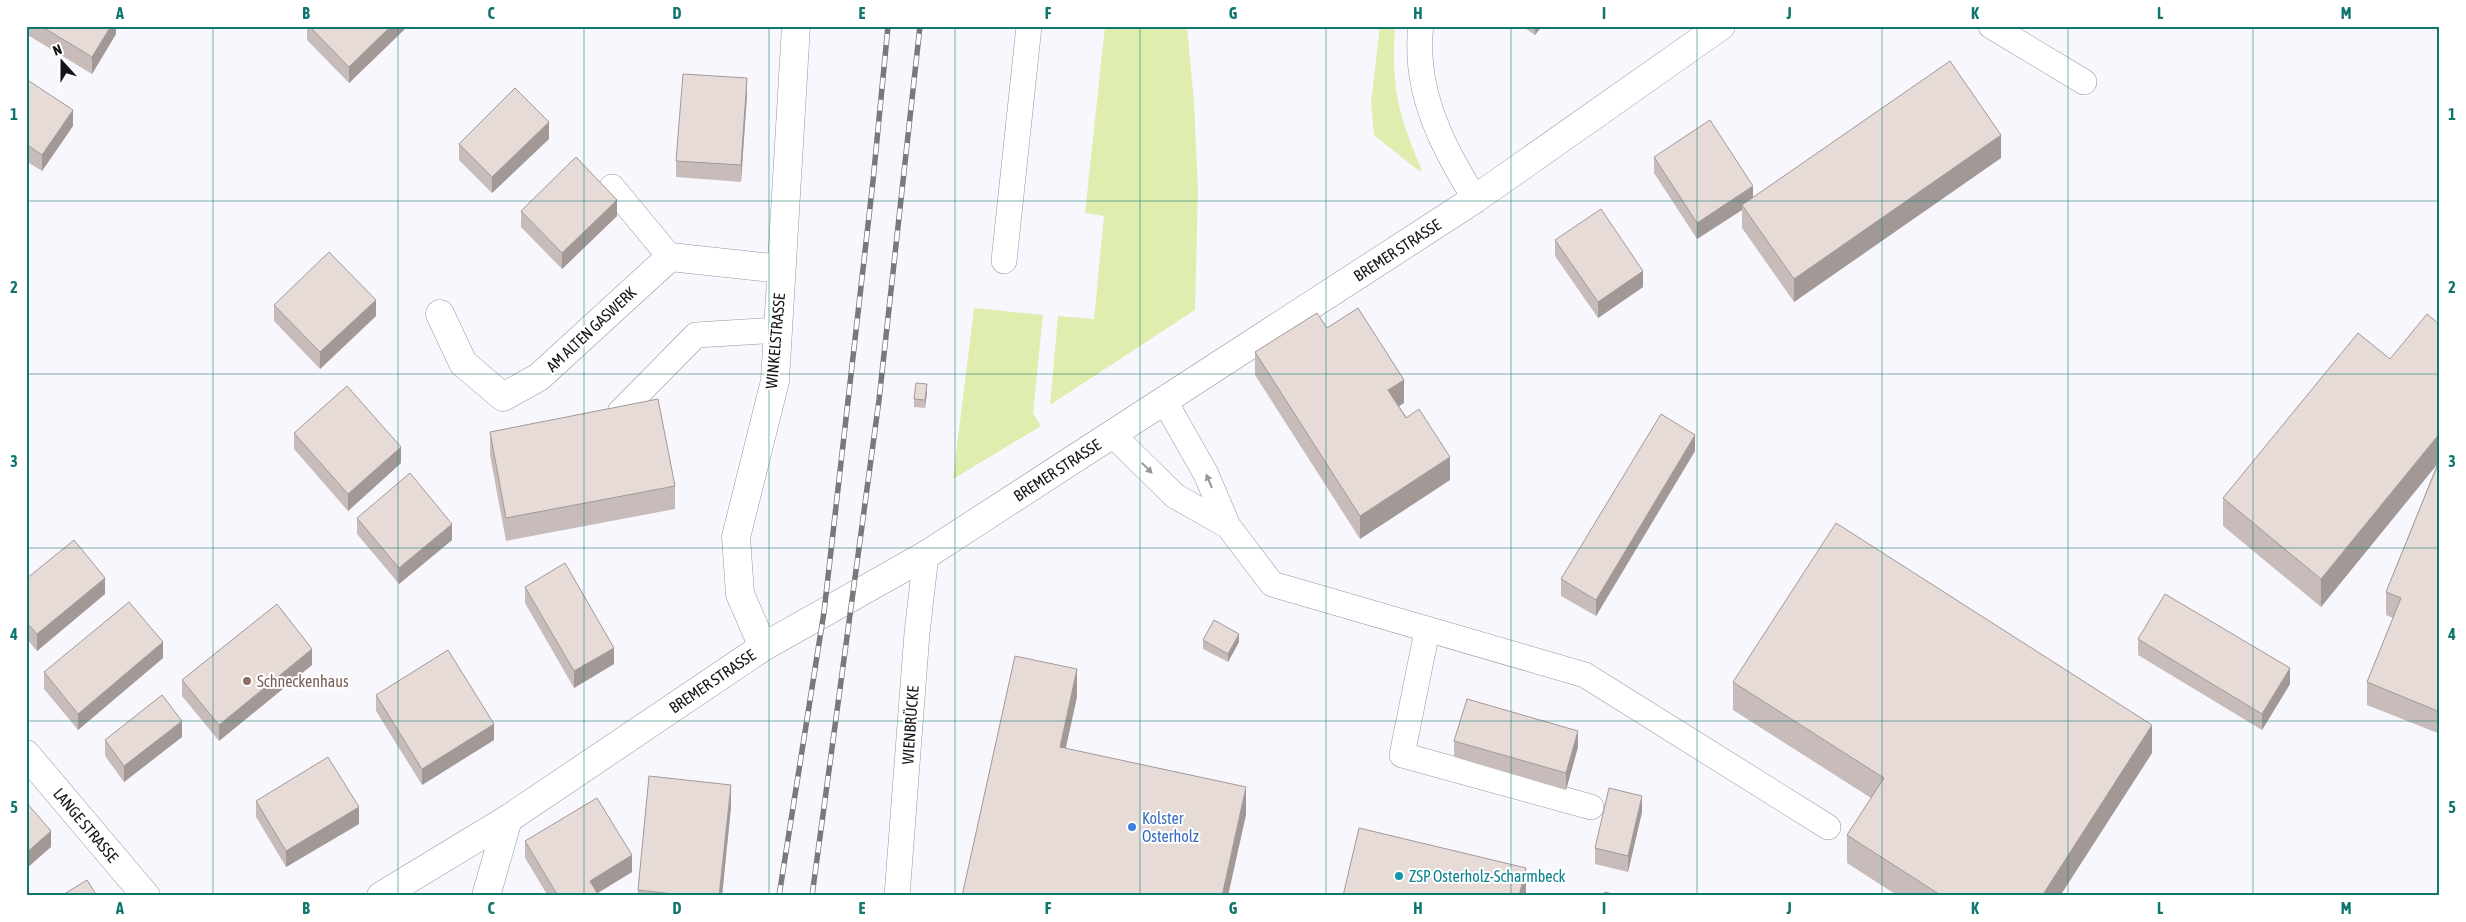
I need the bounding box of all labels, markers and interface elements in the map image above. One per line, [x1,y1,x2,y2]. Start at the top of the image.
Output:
text: A [115,4,124,22]
text: B [302,4,310,22]
text: C [487,4,495,22]
text: D [673,4,682,22]
text: E [859,4,866,22]
text: F [1045,4,1052,22]
text: G [1229,4,1238,22]
text: H [1413,4,1423,22]
text: I [1602,4,1606,22]
text: J [1785,4,1792,22]
text: K [1971,4,1979,22]
text: L [2157,4,2164,22]
text: M [2341,4,2351,22]
north arrow [38,38,88,88]
text: N [51,41,64,59]
text: 1 [10,105,18,123]
text: 1 [2448,105,2456,123]
street label: BREMER STRASSE [1350,215,1444,285]
text: 2 [10,278,18,296]
text: 2 [2448,278,2456,296]
street label: AM ALTEN GASWERK [542,283,640,375]
street label: WINKELSTRASSE [762,292,788,390]
street label: BREMER STRASSE [1010,435,1104,505]
text: 3 [10,452,18,470]
text: 3 [2448,452,2456,470]
one-way arrow [1140,462,1152,474]
one-way arrow [1204,474,1212,488]
text: 4 [9,625,18,643]
text: 4 [2447,625,2456,643]
street label: BREMER STRASSE [666,645,759,716]
place label: Schneckenhaus [257,672,349,690]
marker: Schneckenhaus [241,675,253,687]
street label: WIENBRÜCKE [898,685,922,765]
street label: LANGE STRASSE [50,784,122,866]
text: 5 [10,798,18,816]
text: 5 [2448,798,2456,816]
place label: Kolster Osterholz [1142,809,1199,845]
marker: Kolster Osterholz [1126,821,1138,833]
place label: ZSP Osterholz-Scharmbeck [1409,867,1565,885]
marker: ZSP Osterholz-Scharmbeck [1393,870,1405,882]
text: A [115,899,124,917]
text: B [302,899,310,917]
text: C [487,899,495,917]
text: D [673,899,682,917]
text: E [859,899,866,917]
text: F [1045,899,1052,917]
text: G [1229,899,1238,917]
text: H [1413,899,1423,917]
text: I [1602,899,1606,917]
text: J [1785,899,1792,917]
text: K [1971,899,1979,917]
text: L [2157,899,2164,917]
text: M [2341,899,2351,917]

